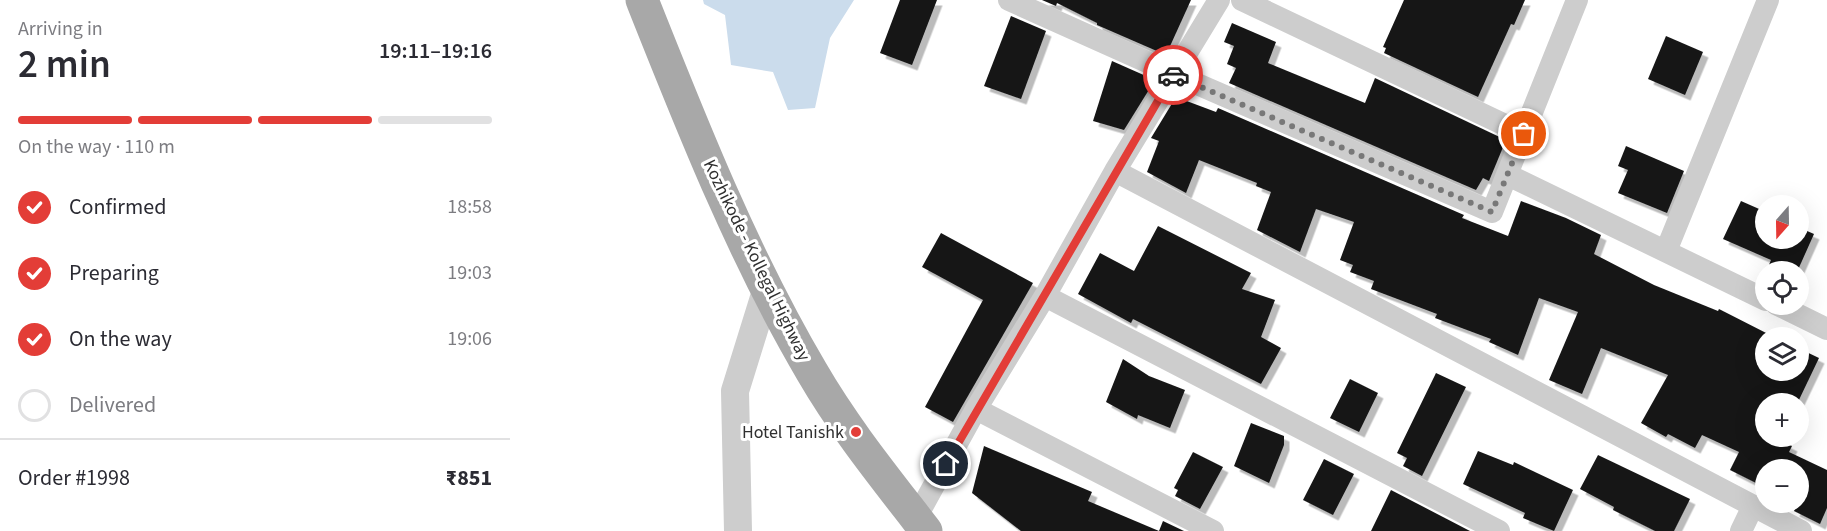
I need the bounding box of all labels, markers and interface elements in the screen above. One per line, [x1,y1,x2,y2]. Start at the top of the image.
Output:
text: Arriving in [18,15,103,43]
text: 19:11–19:16 [379,35,492,67]
text: 2 min [18,37,111,93]
courier [1143,45,1203,105]
icon: car [1157,59,1190,92]
pin [1498,108,1549,159]
icon: bag [1507,117,1540,150]
text: On the way · 110 m [18,133,175,161]
street label: Kozhikode - Kollegal Highway [697,155,817,366]
icon: check [18,191,51,224]
text: Confirmed [69,191,166,223]
text: 18:58 [447,193,492,221]
north arrow [1755,195,1809,249]
map controls [1755,195,1809,513]
icon: check [18,257,51,290]
text: Preparing [69,257,159,289]
text: 19:03 [447,259,492,287]
button: locate [1755,261,1809,315]
icon: check [18,323,51,356]
text: On the way [69,323,172,355]
text: 19:06 [447,325,492,353]
button: layers [1755,327,1809,381]
text: Delivered [69,389,156,421]
button: + [1755,393,1809,447]
place label: Hotel Tanishk [742,420,844,445]
marker: Hotel Tanishk [849,425,863,439]
pin [920,438,971,489]
icon: home [929,447,962,480]
button: − [1755,459,1809,513]
text: Order #1998 [18,462,130,494]
text: ₹851 [446,462,492,494]

